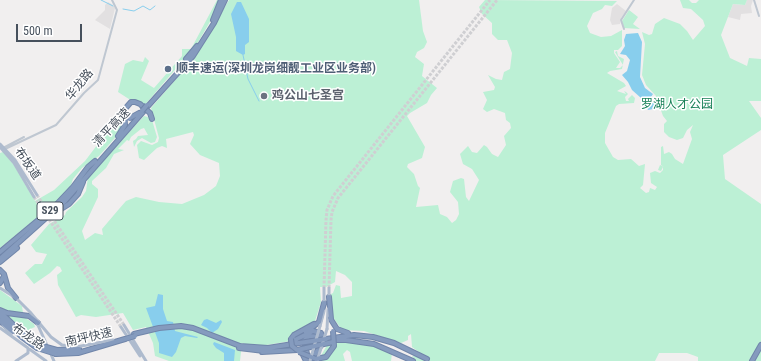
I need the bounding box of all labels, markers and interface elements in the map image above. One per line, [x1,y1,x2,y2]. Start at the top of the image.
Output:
scale bar [18,16,84,42]
text: 500 m [23,24,53,38]
place label: 顺丰速运(深圳龙岗细靓工业区业务部) [176,62,376,76]
marker: 顺丰速运(深圳龙岗细靓工业区业务部) [163,64,173,74]
street label: 华龙路 [63,66,97,104]
place label: 鸡公山七圣宫 [272,89,344,103]
marker: 鸡公山七圣宫 [259,91,269,101]
park label: 罗湖人才公园 [641,98,713,112]
street label: 清平高速 [90,106,134,150]
street label: 布坂道 [11,145,43,183]
road number: S29 [37,202,63,220]
street label: 布龙路 [9,321,47,353]
street label: 南坪快速 [64,326,114,350]

